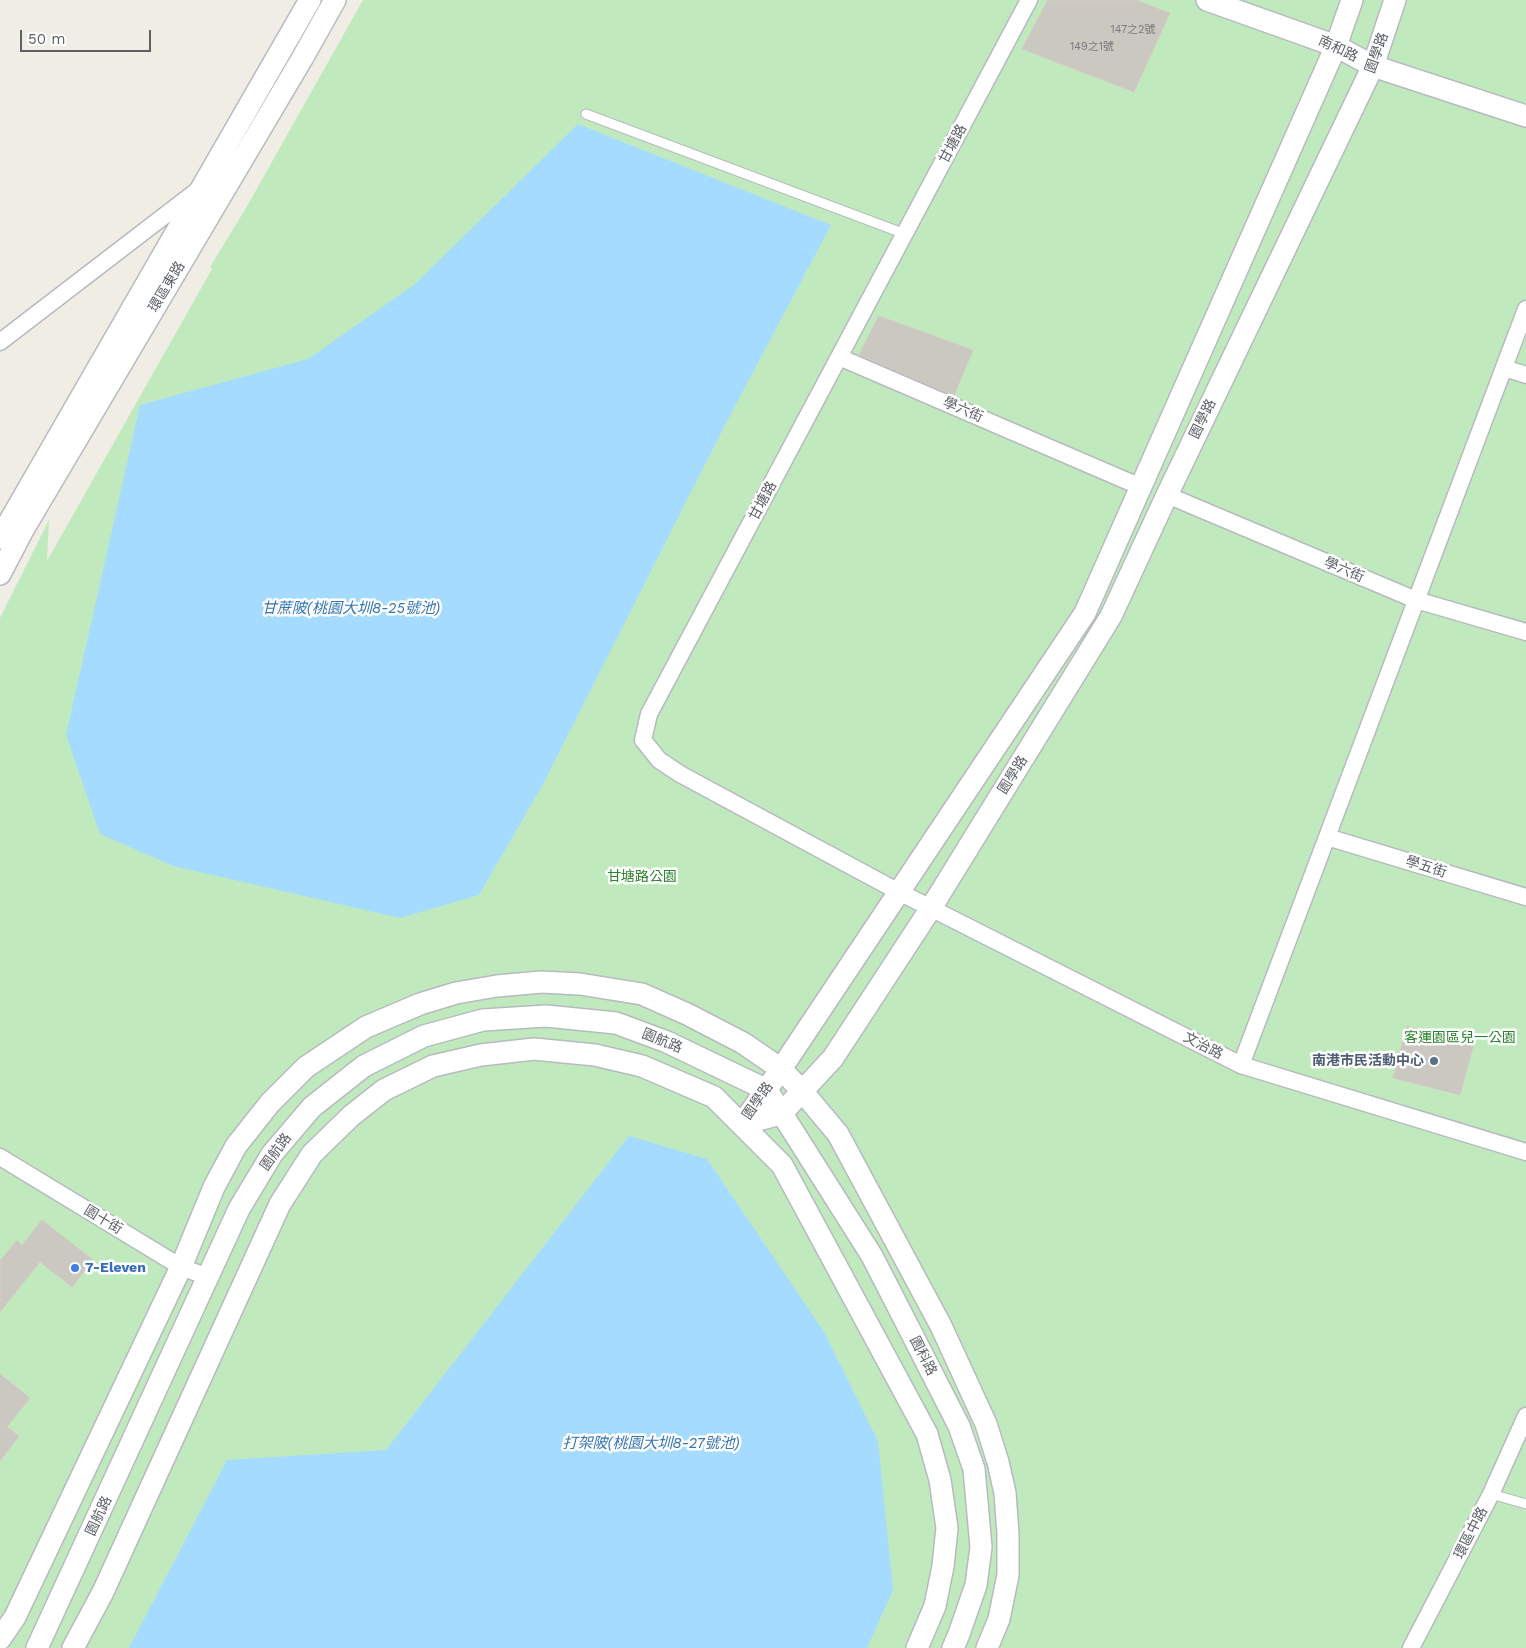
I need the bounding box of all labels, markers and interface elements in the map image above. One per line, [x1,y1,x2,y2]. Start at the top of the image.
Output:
scale bar [22,20,154,52]
house number: 147之2號 [1110,23,1156,37]
text: 50 m [28,30,65,48]
street label: 園學路 [1362,30,1392,76]
street label: 南和路 [1315,33,1361,65]
house number: 149之1號 [1070,40,1114,54]
street label: 甘塘路 [936,122,970,166]
street label: 環區東路 [145,259,189,315]
street label: 學六街 [940,394,986,426]
street label: 園學路 [1186,396,1220,442]
street label: 甘塘路 [746,479,780,523]
street label: 學六街 [1321,554,1367,586]
water label: 甘蔗陂(桃園大圳8-25號池) [262,600,440,618]
street label: 園學路 [995,753,1031,797]
street label: 學五街 [1403,853,1449,881]
park label: 甘塘路公園 [607,869,677,885]
street label: 園航路 [639,1025,685,1057]
street label: 文治路 [1180,1029,1226,1063]
park label: 客運園區兒一公園 [1404,1030,1516,1046]
place label: 南港市民活動中心 [1312,1053,1424,1069]
marker: 南港市民活動中心 [1428,1055,1440,1067]
street label: 園學路 [739,1079,777,1123]
street label: 園航路 [257,1130,295,1174]
street label: 園十街 [81,1202,125,1238]
place label: 7-Eleven [85,1260,146,1276]
marker: 7-Eleven [69,1262,81,1274]
street label: 園科路 [906,1333,940,1379]
water label: 打架陂(桃園大圳8-27號池) [562,1435,740,1453]
street label: 園航路 [83,1493,115,1539]
street label: 環區中路 [1451,1504,1491,1562]

